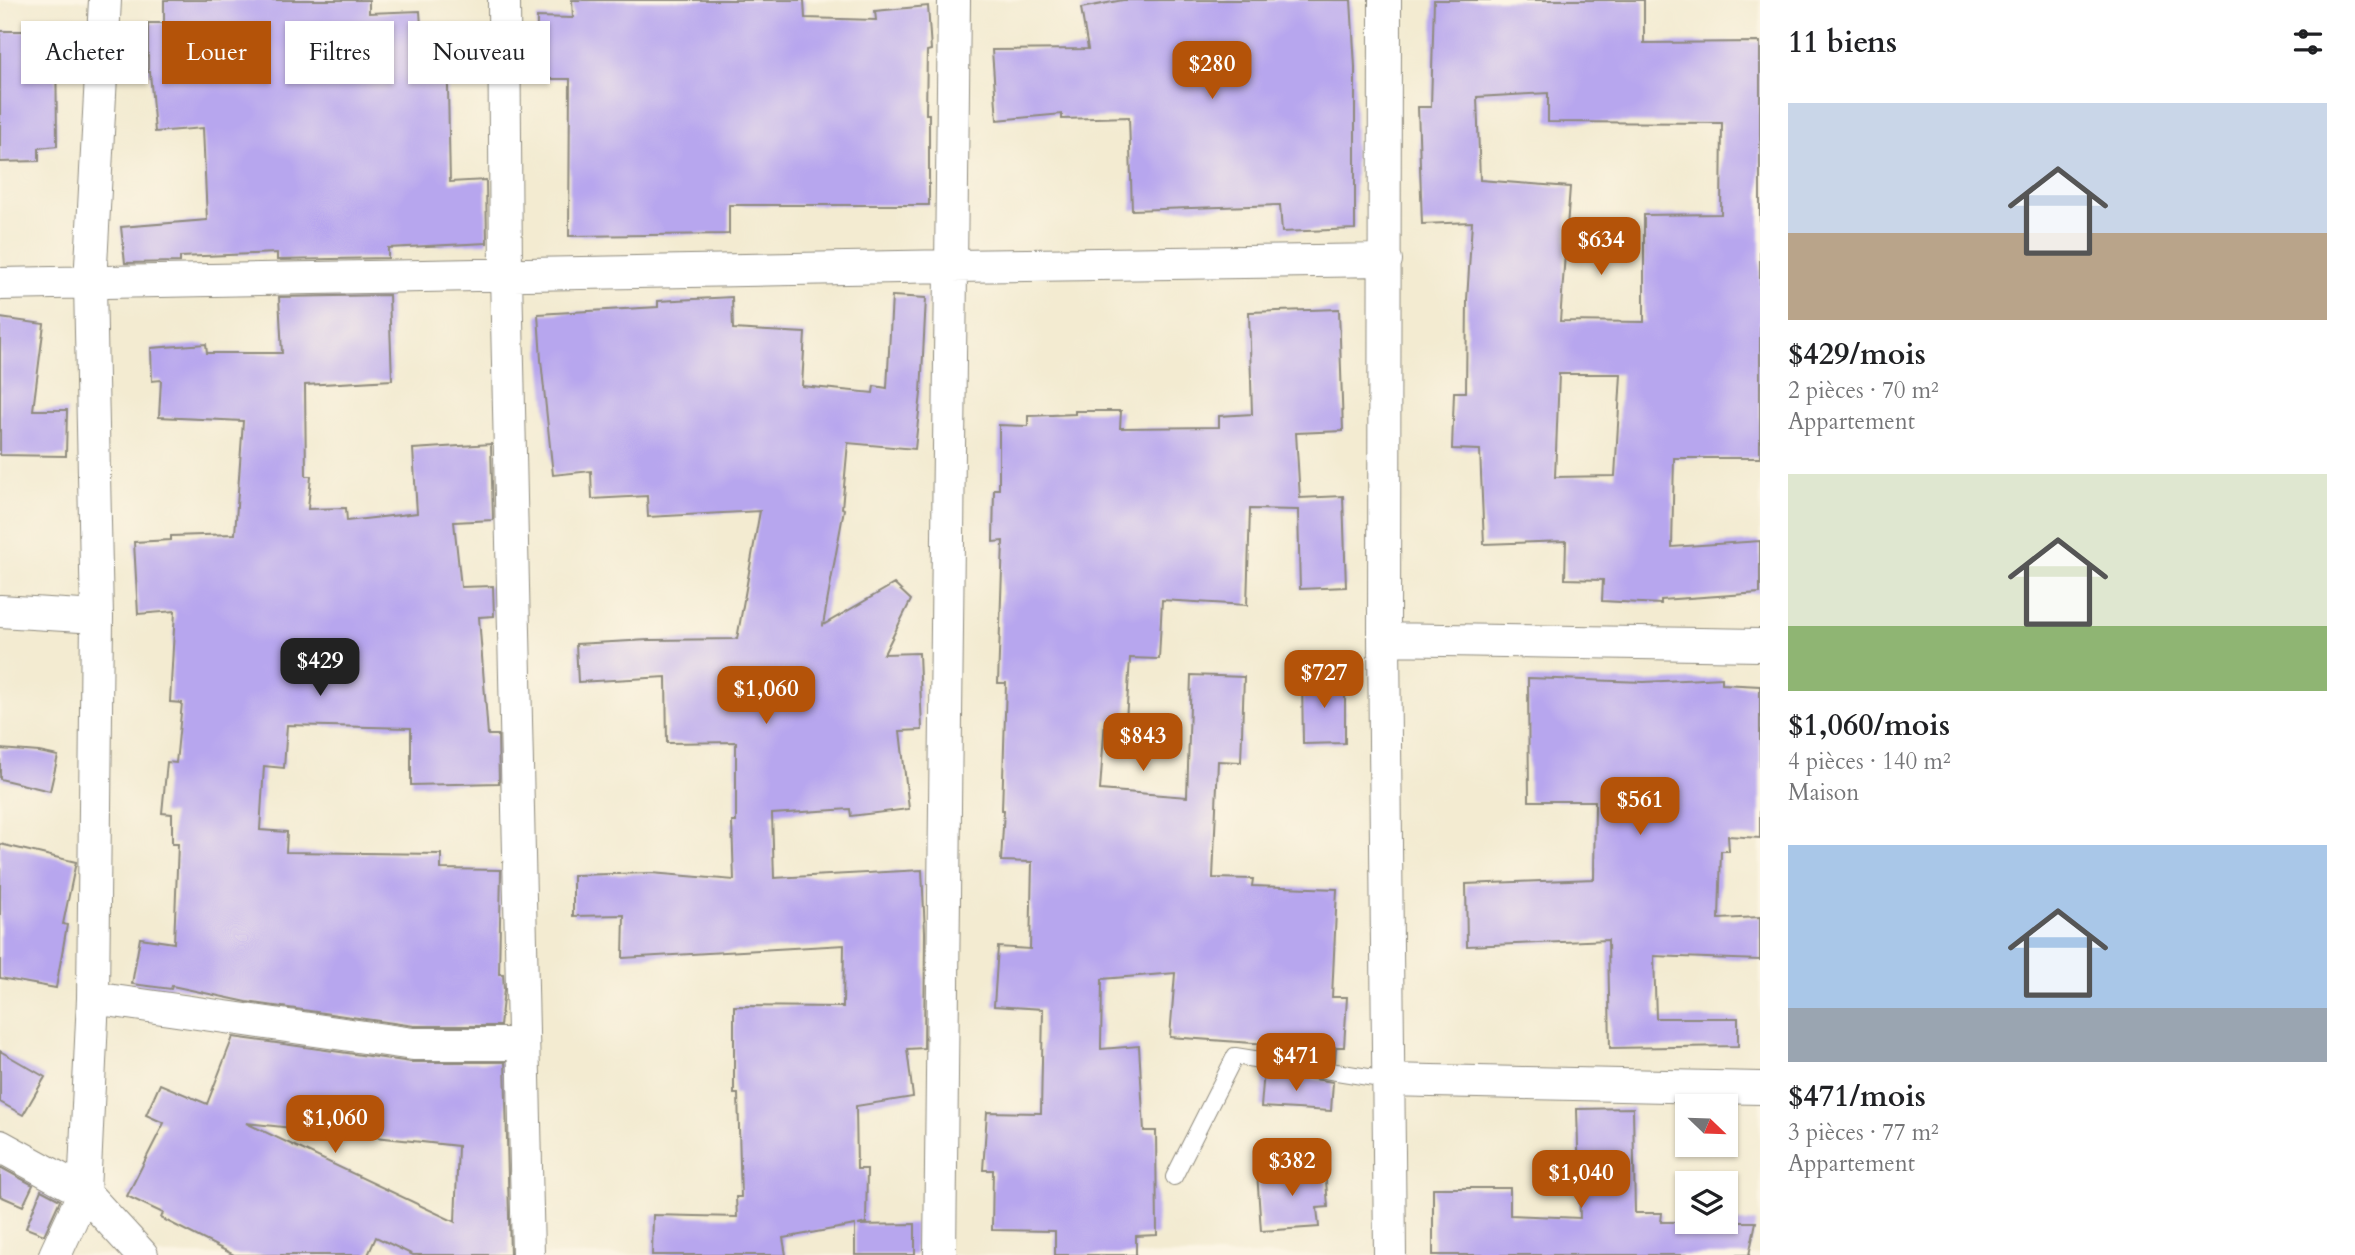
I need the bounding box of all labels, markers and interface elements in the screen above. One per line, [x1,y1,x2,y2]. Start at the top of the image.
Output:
chip: Acheter [21,21,148,84]
chip: Louer [162,21,271,84]
chip: Filtres [285,21,394,84]
chip: Nouveau [408,21,550,84]
text: 11 biens [1788,22,1897,63]
icon: filters [2289,23,2327,61]
pin: $280 [1171,42,1253,101]
text: $280 [1188,48,1236,79]
icon: home [1995,148,2121,274]
pin: $634 [1560,218,1642,277]
text: $634 [1577,224,1625,255]
text: $429/mois [1788,334,1926,375]
text: 2 pièces · 70 m² [1788,375,1939,406]
text: Appartement [1788,406,1915,437]
icon: home [1995,519,2121,645]
pin: $429 [279,638,361,698]
text: $429 [296,645,344,676]
pin: $727 [1283,650,1365,710]
text: $727 [1300,657,1348,688]
pin: $1,060 [709,666,823,726]
text: $1,060 [733,673,799,704]
text: $1,060/mois [1788,705,1950,746]
pin: $843 [1102,714,1184,773]
text: $843 [1119,720,1167,751]
text: 4 pièces · 140 m² [1788,746,1951,777]
text: Maison [1788,777,1859,808]
pin: $561 [1599,778,1681,837]
text: $561 [1616,784,1664,815]
icon: home [1995,890,2121,1016]
pin: $471 [1255,1034,1337,1093]
text: $471 [1272,1040,1320,1071]
text: $471/mois [1788,1076,1926,1117]
north arrow [1675,1094,1738,1157]
map controls [1675,1094,1738,1234]
pin: $1,060 [278,1096,392,1155]
text: $1,060 [302,1102,368,1133]
text: 3 pièces · 77 m² [1788,1117,1939,1148]
pin: $382 [1251,1138,1333,1198]
text: $382 [1268,1145,1316,1176]
text: Appartement [1788,1148,1915,1179]
pin: $1,040 [1524,1150,1638,1210]
text: $1,040 [1548,1157,1614,1188]
button: layers [1675,1171,1738,1234]

